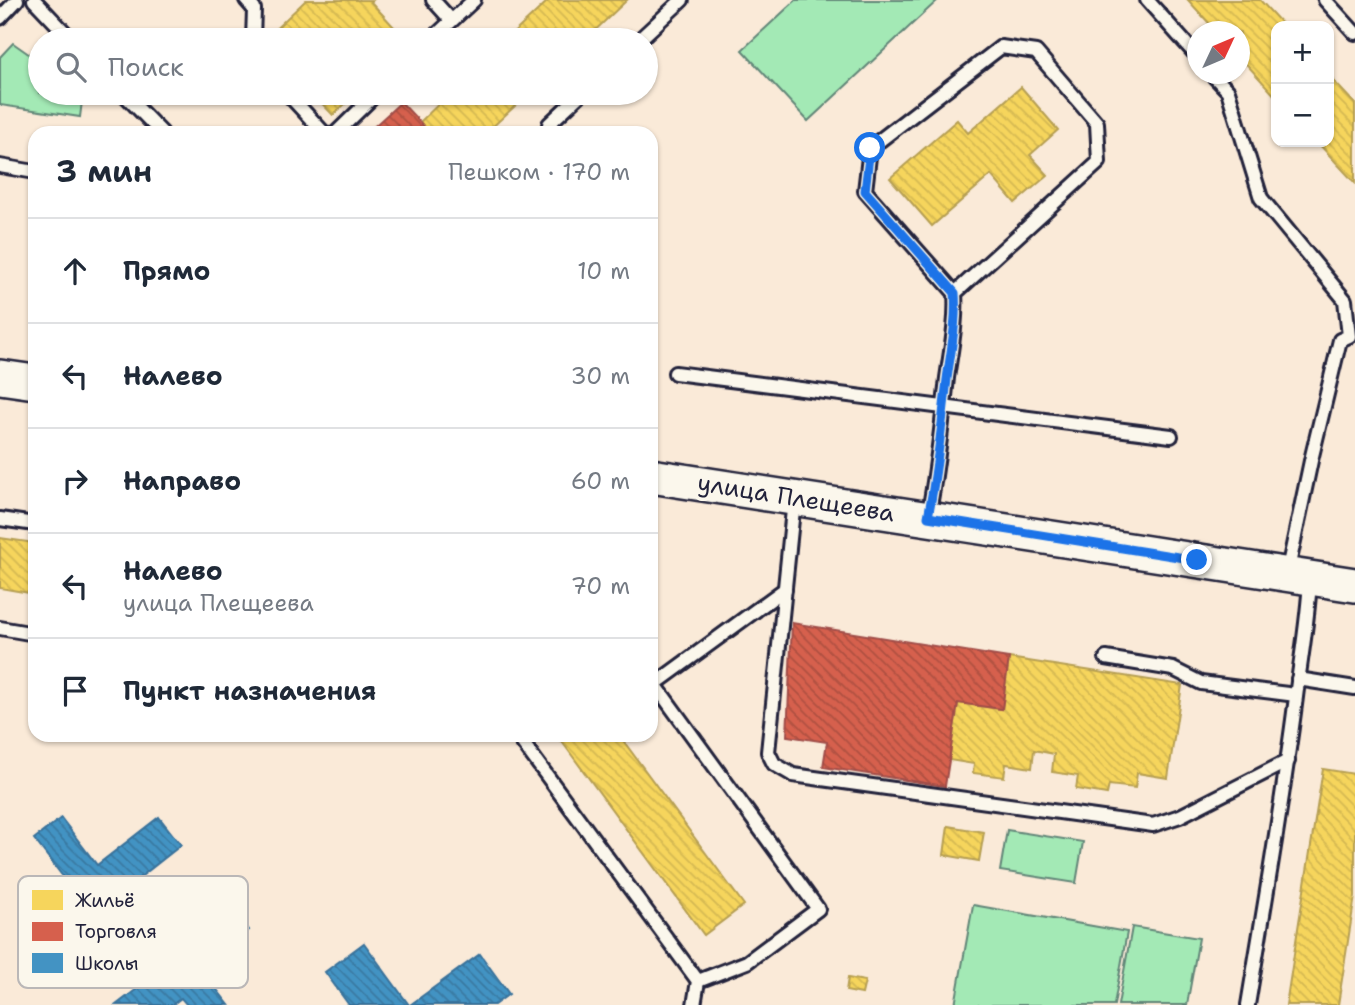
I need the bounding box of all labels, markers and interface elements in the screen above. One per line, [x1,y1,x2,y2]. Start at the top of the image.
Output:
north arrow [1187,21,1250,84]
map controls [1271,21,1334,147]
button: + [1271,21,1334,84]
search box [28,28,658,105]
icon: search [52,48,90,86]
text: Поиск [108,49,184,84]
button: − [1271,84,1334,147]
route start [854,132,885,163]
text: 3 мин [56,151,152,192]
text: Пешком · 170 m [448,157,630,187]
icon: ahead [56,252,94,290]
text: Прямо [123,253,211,288]
text: 10 m [577,256,630,286]
icon: left [56,357,94,395]
text: Налево [123,358,223,393]
text: 30 m [571,361,630,391]
icon: right [56,462,94,500]
text: Направо [123,463,241,498]
text: 60 m [571,466,630,496]
street label: улица Плещеева [695,467,897,529]
route end [1181,544,1212,575]
text: Налево [123,553,223,588]
icon: left [56,567,94,605]
text: 70 m [571,571,630,601]
text: улица Плещеева [123,588,314,618]
icon: arrive [56,672,94,710]
text: Пункт назначения [123,673,376,708]
legend [18,876,248,988]
text: Жильё [75,888,135,913]
text: Торговля [75,919,157,944]
text: Школы [75,951,139,976]

